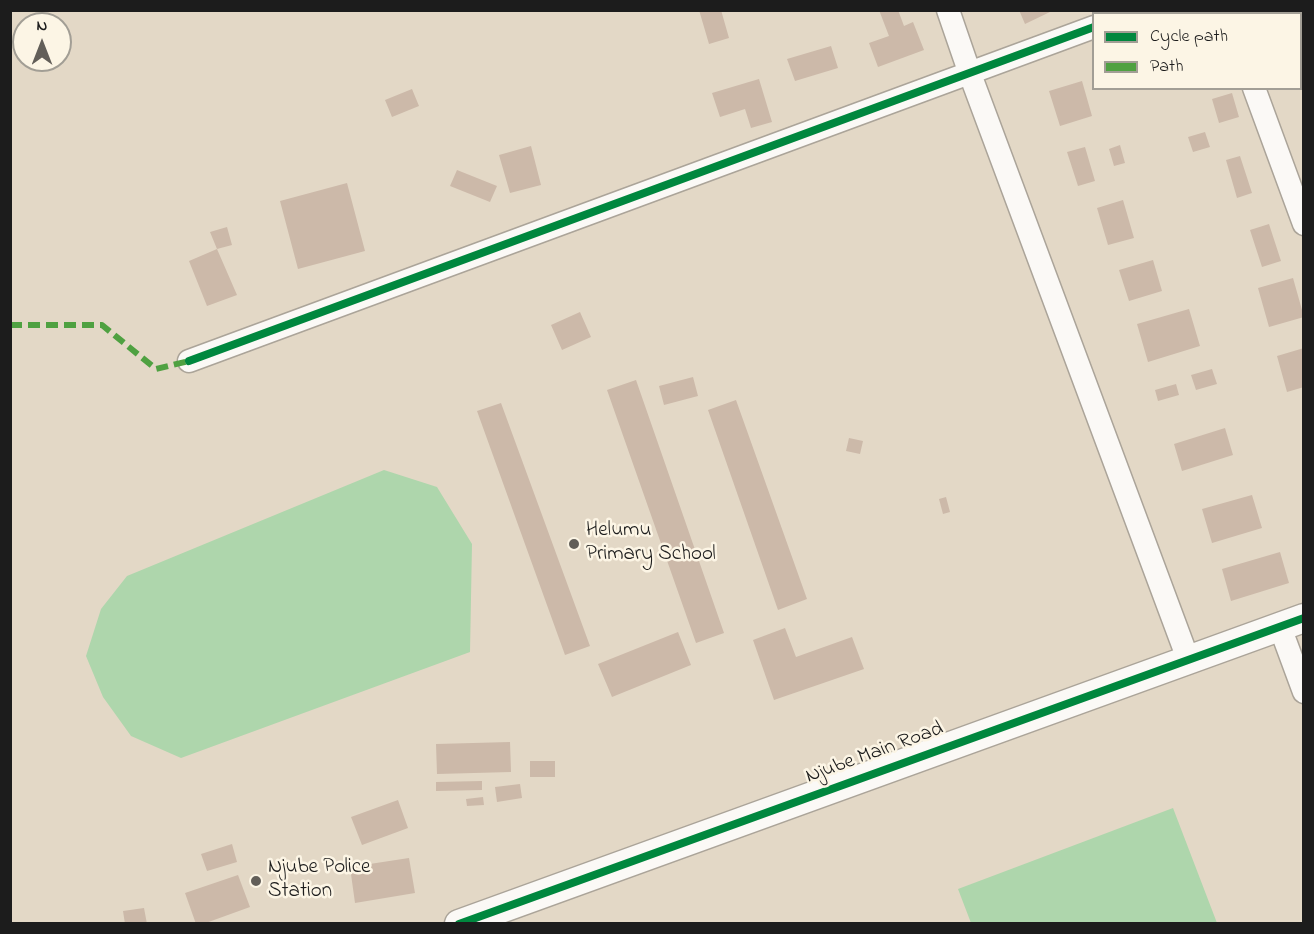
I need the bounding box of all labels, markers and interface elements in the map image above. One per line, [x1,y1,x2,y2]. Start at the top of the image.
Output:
north arrow [12,12,72,72]
legend [1092,12,1302,90]
text: N [37,14,47,38]
text: Cycle path [1150,24,1228,50]
text: Path [1150,54,1184,80]
place label: Helumu Primary School [586,519,716,569]
marker: Helumu Primary School [567,537,581,551]
street label: Njube Main Road [803,717,947,791]
place label: Njube Police Station [268,856,370,906]
marker: Njube Police Station [249,874,263,888]

